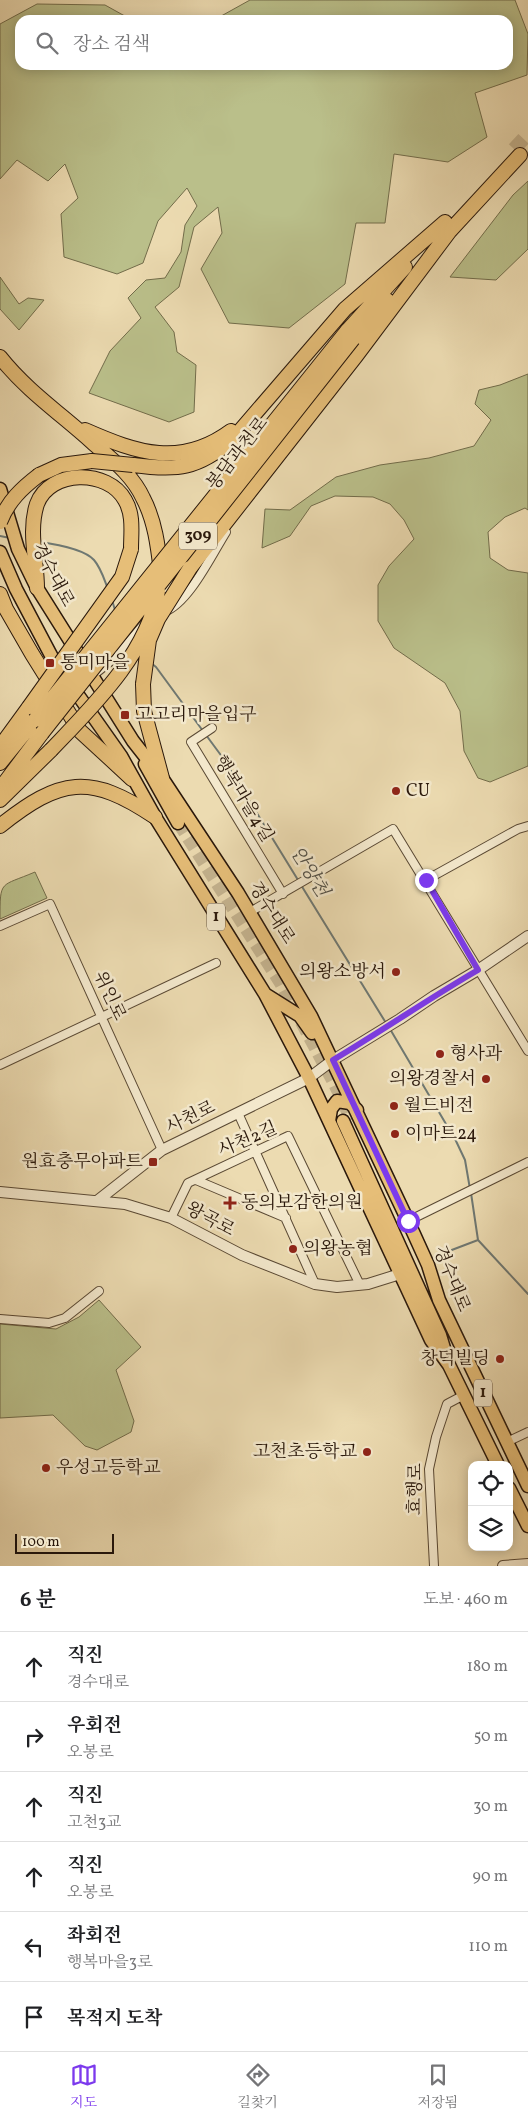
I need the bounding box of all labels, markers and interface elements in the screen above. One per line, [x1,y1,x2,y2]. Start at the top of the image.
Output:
search box [15,15,513,70]
icon: search [33,29,61,57]
text: 장소 검색 [73,32,150,58]
street label: 봉담과천로 [201,412,275,496]
road number: 309 [179,522,217,550]
street label: 경수대로 [25,538,79,612]
place label: 통미마을 [60,651,130,676]
marker: 통미마을 [44,657,56,669]
place label: 고고리마을입구 [135,703,257,728]
marker: 고고리마을입구 [119,709,131,721]
street label: 행복마을4길 [207,751,279,847]
place label: CU [406,779,430,804]
marker: CU [390,785,402,797]
water label: 안양천 [283,842,335,904]
route end [415,869,438,892]
street label: 경수대로 [242,877,300,949]
road number: 1 [207,904,225,930]
place label: 의왕소방서 [299,960,386,985]
marker: 의왕소방서 [390,966,402,978]
street label: 위인로 [87,967,131,1025]
place label: 형사과 [450,1042,503,1067]
marker: 형사과 [434,1048,446,1060]
place label: 의왕경찰서 [389,1067,476,1092]
marker: 의왕경찰서 [480,1073,492,1085]
place label: 월드비전 [404,1094,474,1119]
street label: 사천로 [162,1095,220,1141]
marker: 월드비전 [388,1100,400,1112]
street label: 사천2길 [215,1116,281,1164]
place label: 이마트24 [405,1122,477,1147]
marker: 이마트24 [389,1128,401,1140]
place label: 원효충무아파트 [21,1150,144,1175]
marker: 원효충무아파트 [147,1156,159,1168]
place label: 동의보감한의원 [241,1191,363,1216]
marker: 동의보감한의원 [223,1196,237,1210]
street label: 왕곡로 [181,1197,239,1243]
route start [397,1210,420,1233]
place label: 의왕농협 [303,1237,373,1262]
street label: 경수대로 [426,1242,476,1316]
marker: 의왕농협 [287,1243,299,1255]
place label: 창덕빌딩 [420,1347,490,1372]
marker: 창덕빌딩 [494,1353,506,1365]
road number: 1 [474,1380,492,1406]
place label: 고천초등학교 [253,1440,358,1465]
marker: 고천초등학교 [361,1446,373,1458]
place label: 우성고등학교 [56,1456,161,1481]
map controls [468,1461,513,1551]
button: locate [468,1461,513,1506]
marker: 우성고등학교 [40,1462,52,1474]
street label: 효행로 [403,1463,429,1515]
button: layers [468,1506,513,1551]
scale bar [15,1531,114,1554]
text: 100 m [22,1533,60,1552]
text: 6 분 [20,1586,56,1615]
text: 도보 · 460 m [423,1589,508,1611]
text: 직진 [67,1643,104,1669]
icon: ahead [20,1653,48,1681]
text: 180 m [467,1656,508,1678]
text: 경수대로 [67,1672,129,1694]
text: 우회전 [67,1713,122,1739]
icon: right [20,1723,48,1751]
text: 50 m [474,1726,508,1748]
text: 오봉로 [67,1742,113,1764]
text: 직진 [67,1783,104,1809]
icon: ahead [20,1793,48,1821]
text: 30 m [473,1796,508,1818]
text: 고천3교 [67,1812,122,1834]
text: 직진 [67,1853,104,1879]
icon: ahead [20,1863,48,1891]
text: 90 m [472,1866,508,1888]
text: 오봉로 [67,1882,113,1904]
text: 좌회전 [67,1923,122,1949]
icon: left [20,1933,48,1961]
text: 110 m [469,1936,508,1958]
text: 행복마을3로 [67,1952,153,1974]
icon: arrive [20,2003,48,2031]
text: 목적지 도착 [67,2006,163,2032]
tab: 지도 [70,2061,98,2113]
tab: 길찾기 [237,2061,278,2113]
tab: 저장됨 [418,2061,458,2113]

